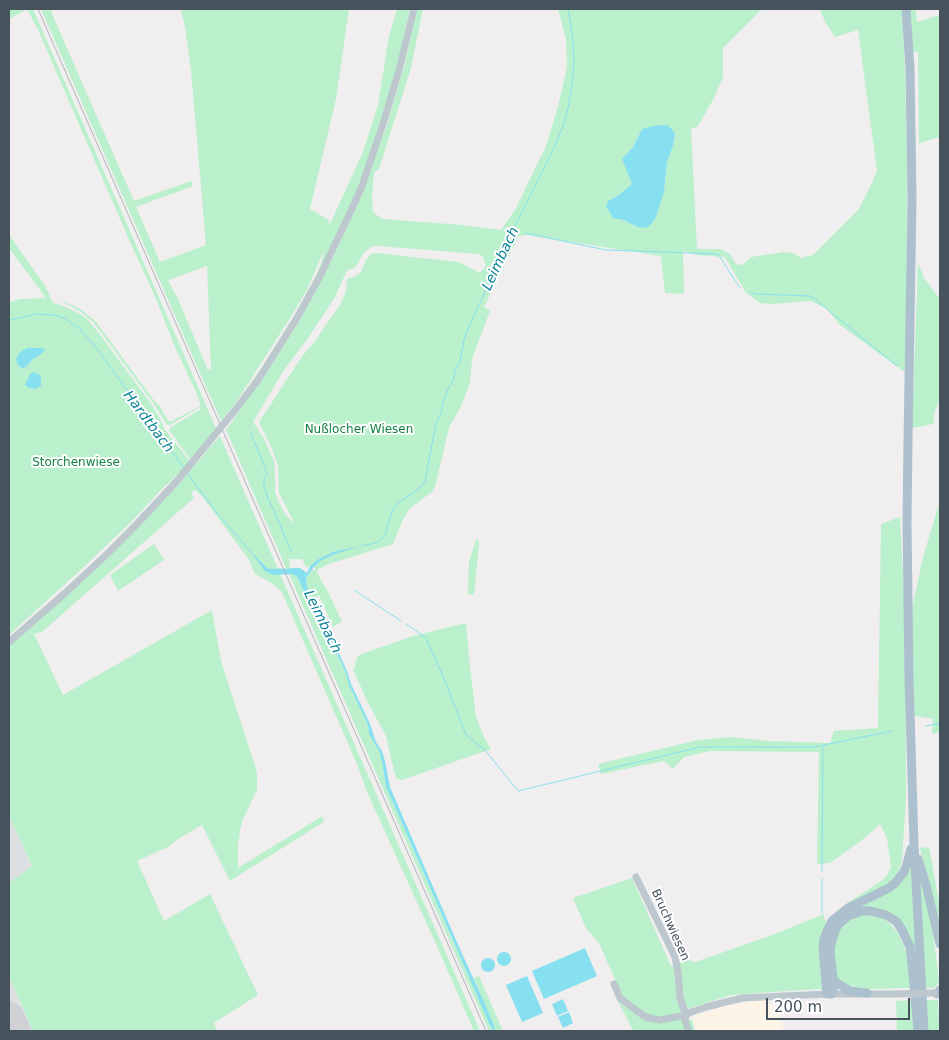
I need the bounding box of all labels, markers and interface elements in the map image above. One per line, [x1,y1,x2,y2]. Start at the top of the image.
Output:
water label: Leimbach [479,225,523,293]
water label: Hardtbach [119,388,177,456]
park label: Nußlocher Wiesen [305,423,413,437]
park label: Storchenwiese [32,456,120,470]
water label: Leimbach [300,588,344,656]
street label: Bruchwiesen [648,887,692,963]
scale bar [769,988,913,1020]
text: 200 m [774,998,822,1016]

